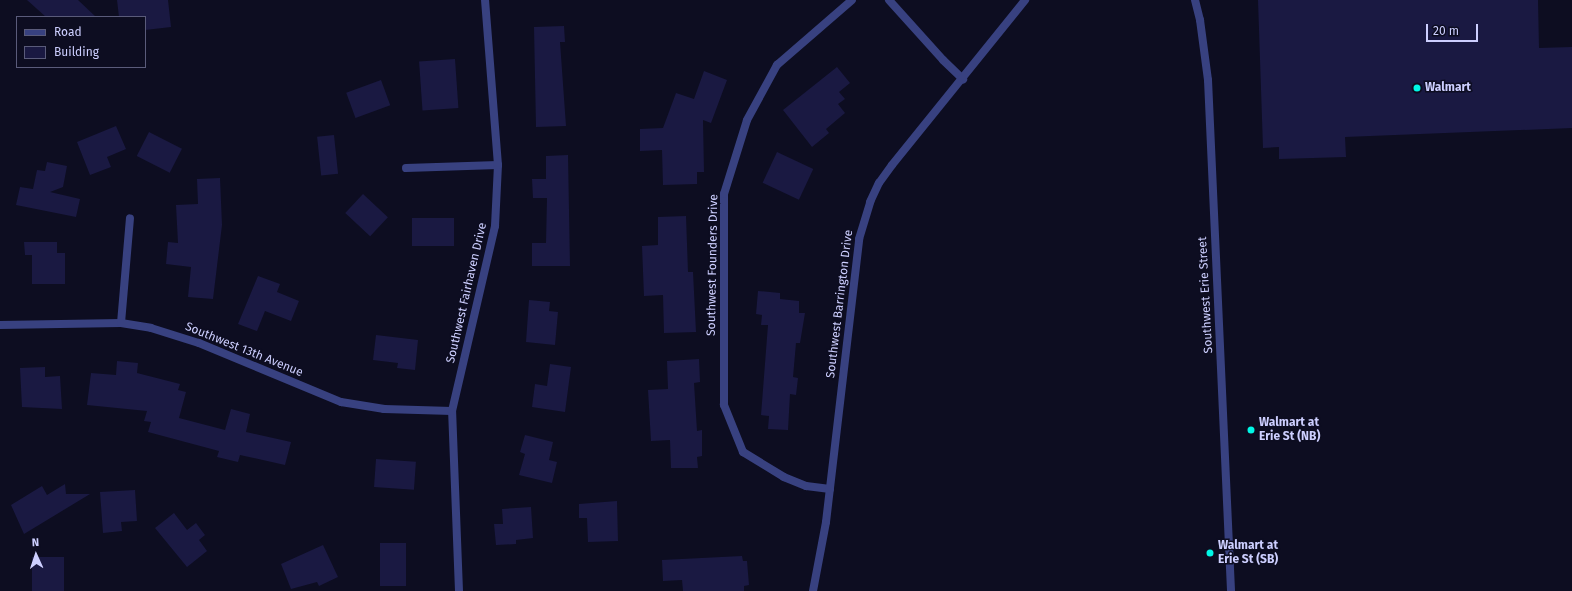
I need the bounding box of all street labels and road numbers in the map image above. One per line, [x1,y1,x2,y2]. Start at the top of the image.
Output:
street label: Southwest Founders Drive [705,194,721,336]
street label: Southwest Fairhaven Drive [444,221,490,365]
street label: Southwest Barrington Drive [824,229,856,379]
street label: Southwest Erie Street [1196,236,1216,354]
street label: Southwest 13th Avenue [183,320,305,380]

